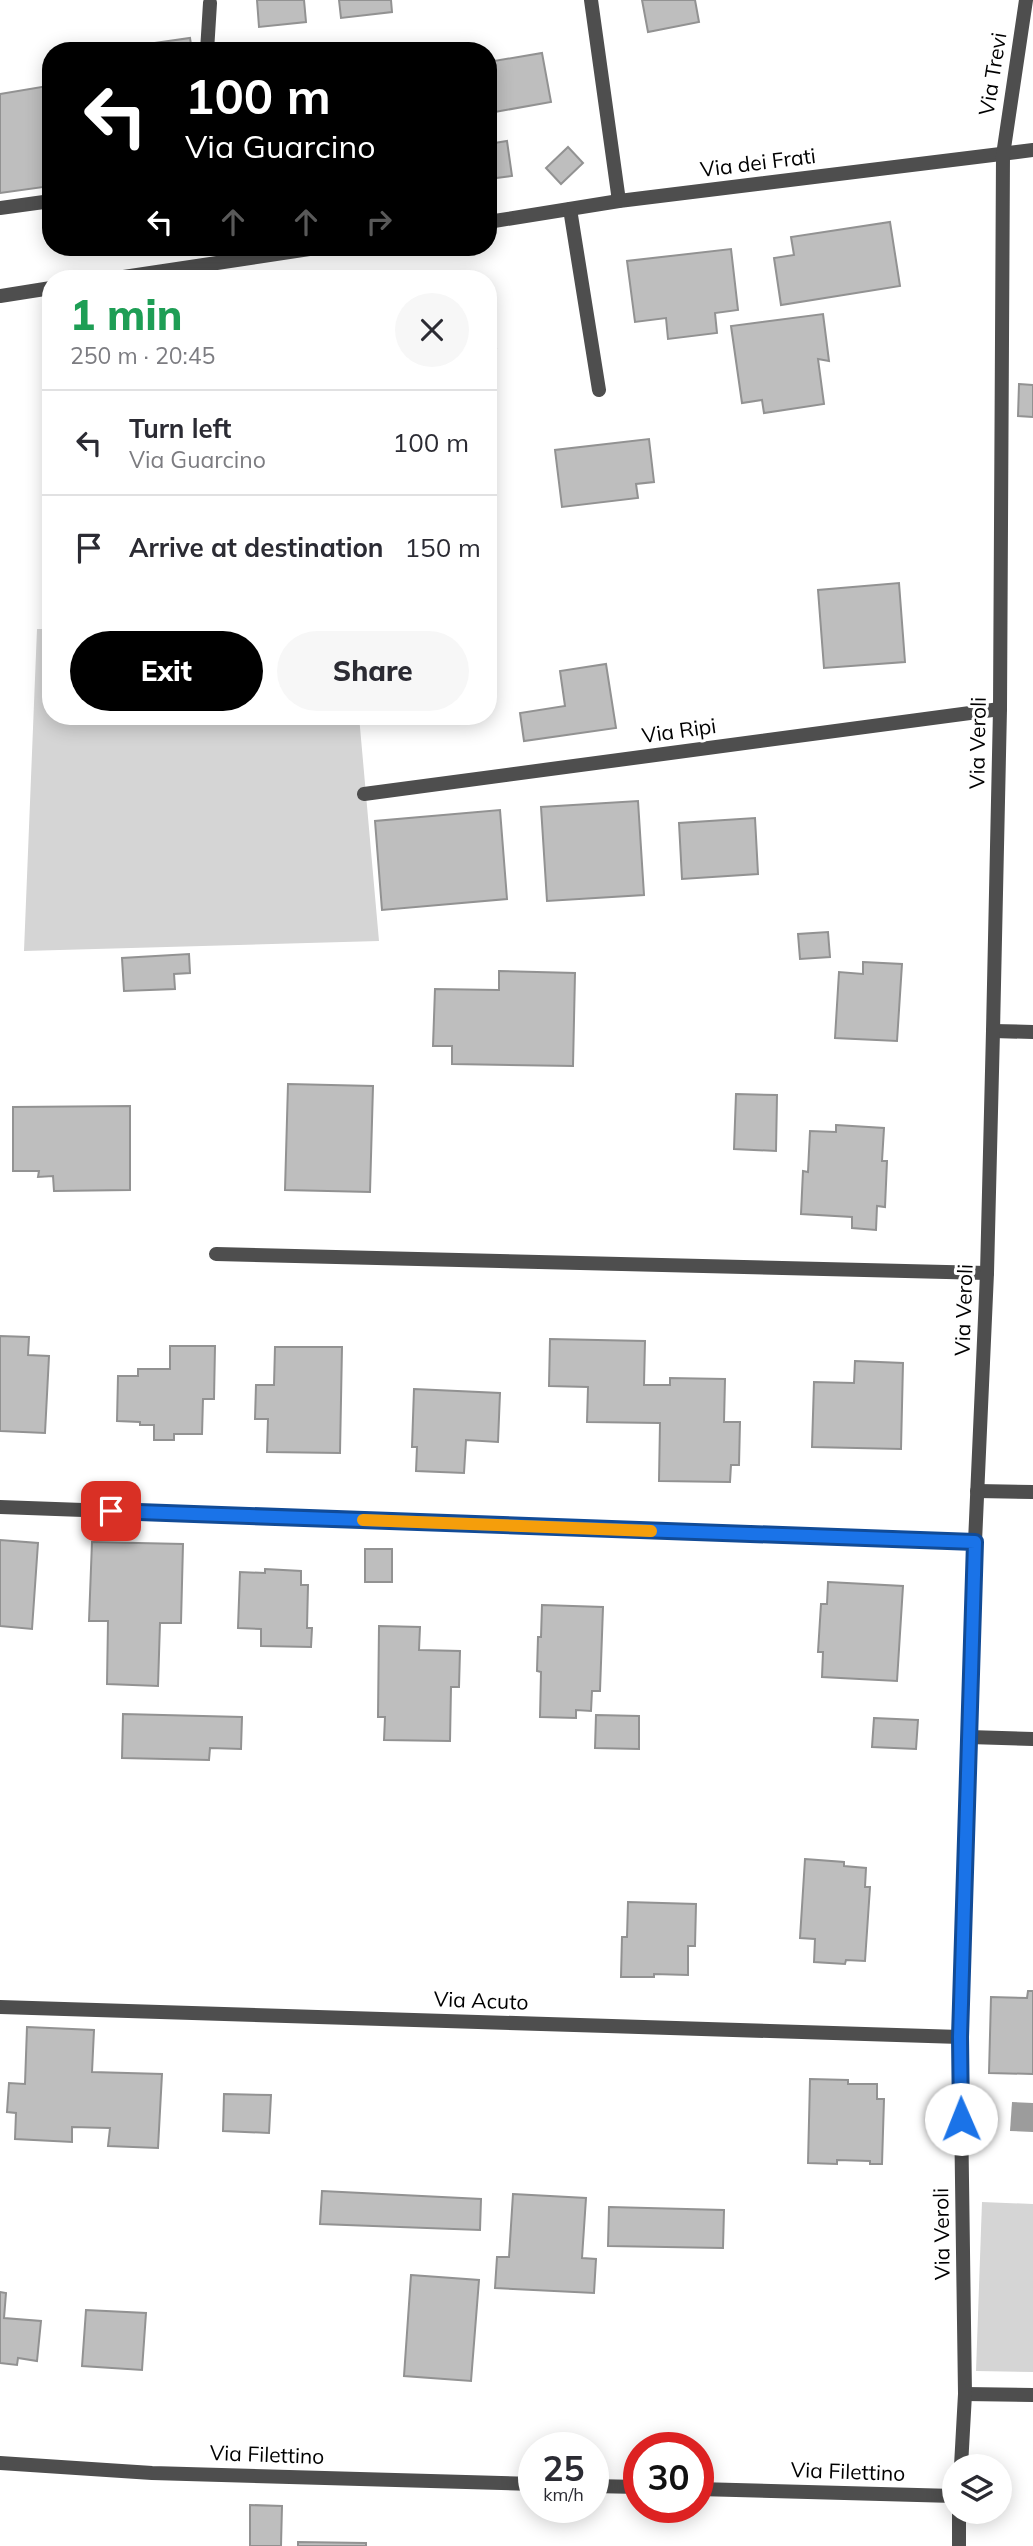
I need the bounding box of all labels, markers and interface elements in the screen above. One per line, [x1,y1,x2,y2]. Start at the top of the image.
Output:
street label: Via Trevi [973,30,1011,117]
text: 100 m [185,65,331,126]
icon: left [70,70,161,161]
text: Via Guarcino [185,126,375,166]
street label: Via dei Frati [699,142,817,182]
icon: left [141,203,179,241]
icon: ahead [214,203,252,241]
icon: ahead [287,203,325,241]
icon: right [360,203,398,241]
text: 1 min [70,288,183,341]
button: close [395,293,469,367]
text: 250 m · 20:45 [70,341,215,370]
text: Turn left [129,412,231,445]
icon: left [70,424,108,462]
text: 100 m [393,426,469,459]
text: Via Guarcino [129,445,266,474]
icon: arrive [70,529,108,567]
text: Arrive at destination [129,531,384,564]
text: 150 m [405,531,481,564]
button: Exit [70,631,263,711]
button: Share [277,631,469,711]
street label: Via Veroli [963,697,991,789]
street label: Via Ripi [640,712,718,748]
street label: Via Veroli [948,1264,978,1356]
pin [81,1481,141,1541]
icon: arrive [92,1492,130,1530]
street label: Via Acuto [433,1985,529,2015]
position arrow [924,2082,998,2156]
street label: Via Veroli [927,2188,955,2280]
speed limit sign: 30 [623,2432,714,2523]
street label: Via Filettino [209,2439,325,2469]
text: 25 [542,2446,585,2490]
map controls [942,2454,1012,2524]
button: layers [942,2454,1012,2524]
street label: Via Filettino [790,2456,906,2486]
text: km/h [543,2483,584,2506]

